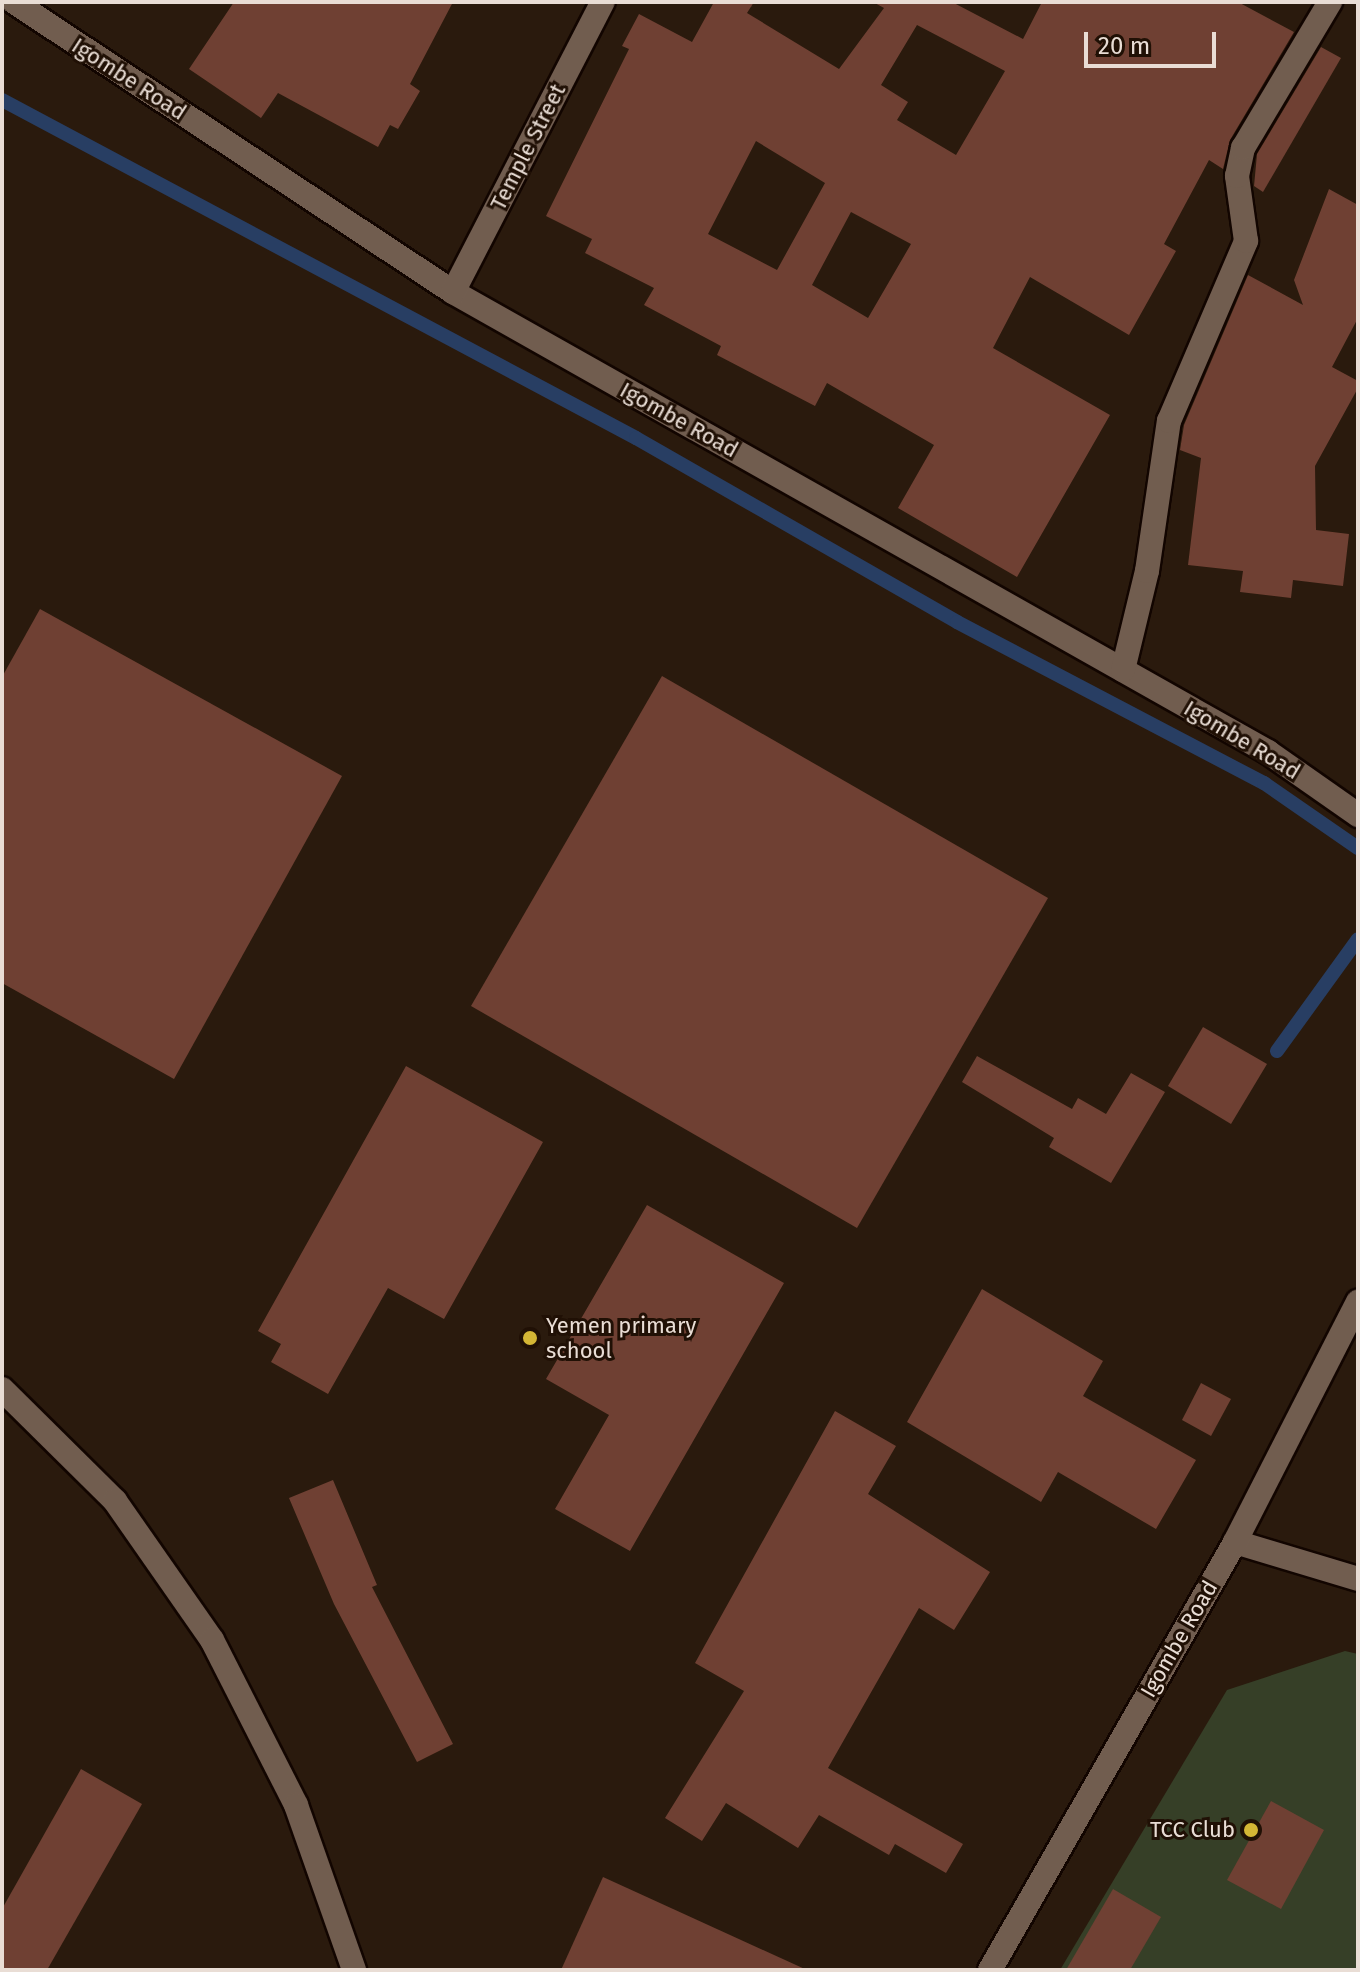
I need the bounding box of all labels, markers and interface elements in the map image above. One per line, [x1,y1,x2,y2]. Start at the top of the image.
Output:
scale bar [1088,16,1220,66]
street label: Igombe Road [67,32,191,126]
text: 20 m [1098,32,1150,60]
street label: Temple Street [485,80,571,214]
street label: Igombe Road [615,377,743,463]
street label: Igombe Road [1179,695,1305,785]
place label: Yemen primary school [546,1312,696,1364]
marker: Yemen primary school [521,1329,539,1347]
street label: Igombe Road [1135,1576,1223,1702]
place label: TCC Club [1150,1817,1235,1843]
marker: TCC Club [1242,1821,1260,1839]

